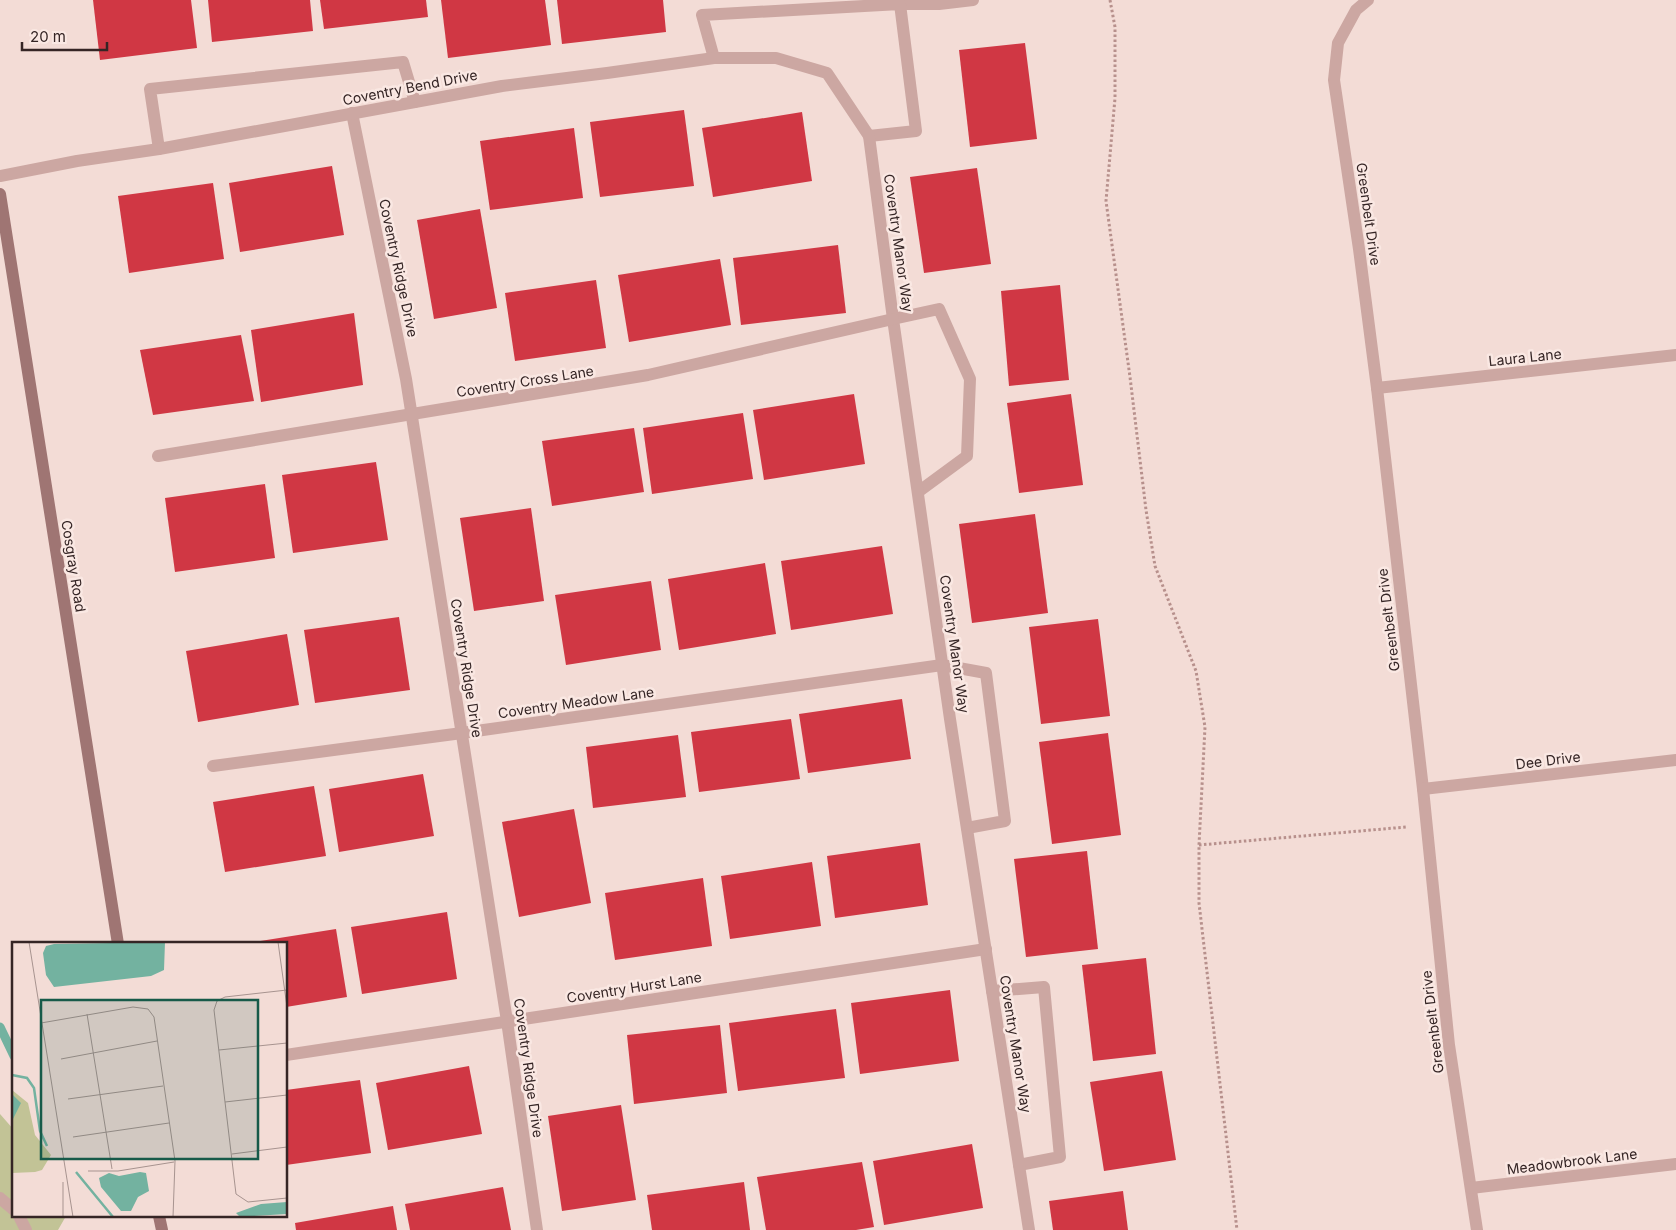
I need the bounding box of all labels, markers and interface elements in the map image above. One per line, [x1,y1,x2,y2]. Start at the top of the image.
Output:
scale bar [22,20,108,52]
text: 20 m [30,27,66,46]
street label: Coventry Bend Drive [341,66,479,108]
street label: Greenbelt Drive [1353,161,1385,267]
street label: Coventry Manor Way [881,173,917,313]
street label: Coventry Ridge Drive [376,197,422,339]
street label: Laura Lane [1488,345,1562,369]
street label: Coventry Cross Lane [455,362,595,400]
street label: Cosgray Road [58,519,90,613]
street label: Greenbelt Drive [1373,568,1403,672]
street label: Coventry Manor Way [937,574,973,714]
street label: Coventry Ridge Drive [448,597,486,739]
street label: Coventry Meadow Lane [497,683,655,721]
street label: Dee Drive [1515,748,1581,772]
inset map [12,942,288,1218]
street label: Coventry Hurst Lane [565,968,703,1006]
street label: Greenbelt Drive [1417,970,1447,1074]
street label: Coventry Manor Way [997,974,1035,1114]
street label: Coventry Ridge Drive [511,997,547,1139]
street label: Meadowbrook Lane [1506,1145,1638,1177]

